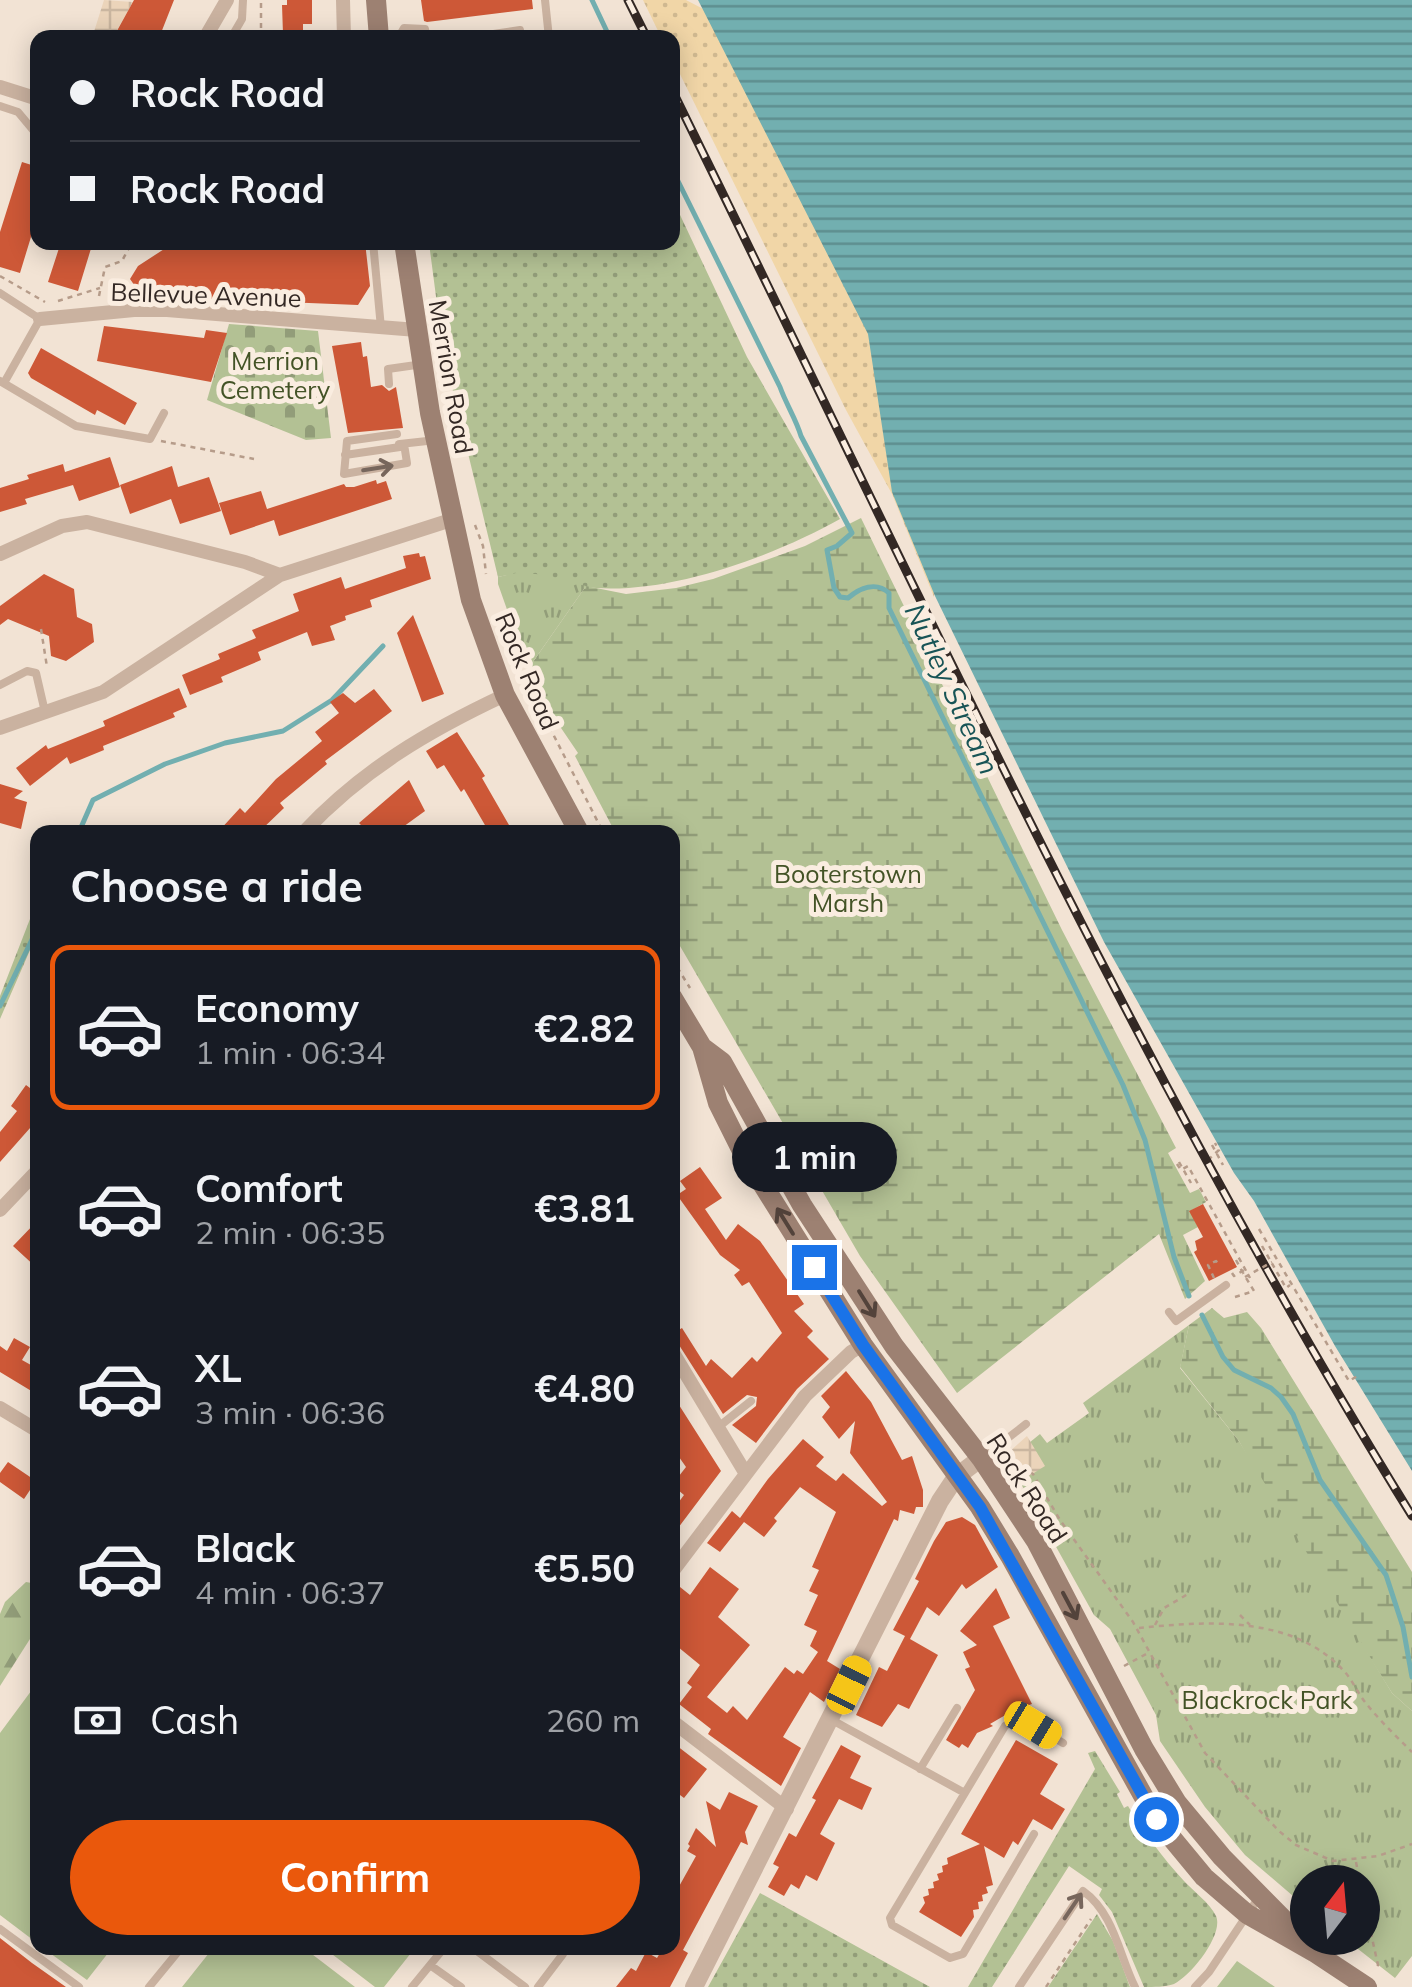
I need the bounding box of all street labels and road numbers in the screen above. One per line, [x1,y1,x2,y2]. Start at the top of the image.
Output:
street label: Bellevue Avenue [110,276,302,313]
street label: Merrion Road [423,297,480,456]
street label: Rock Road [489,608,566,734]
street label: Rock Road [981,1427,1074,1548]

